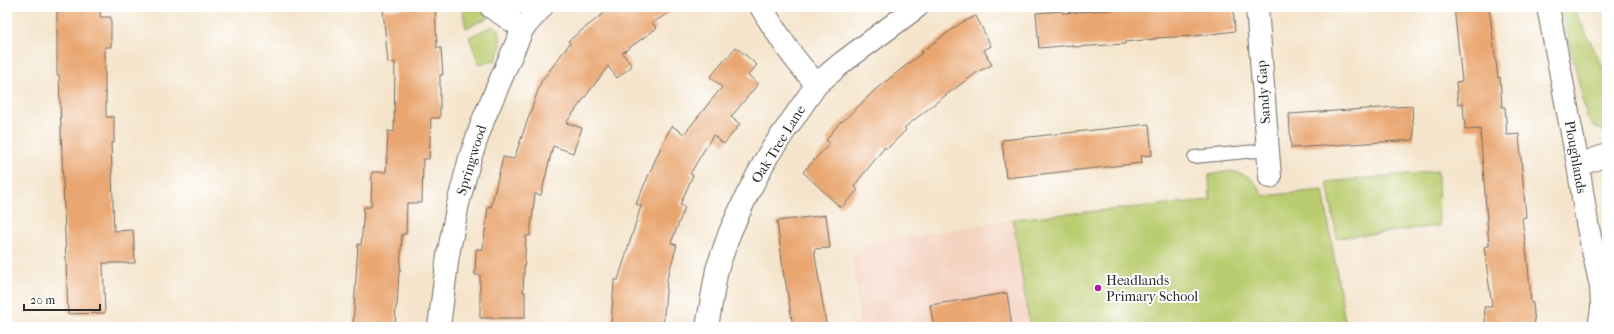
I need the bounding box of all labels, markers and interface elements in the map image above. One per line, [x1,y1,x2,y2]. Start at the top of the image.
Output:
street label: Sandy Gap [1253,59,1274,124]
street label: Oak Tree Lane [748,102,809,186]
street label: Ploughlands [1561,119,1590,195]
street label: Springwood [453,123,490,197]
place label: Headlands Primary School [1106,272,1198,305]
marker: Headlands Primary School [1093,283,1103,293]
scale bar [24,286,100,312]
text: 20 m [30,293,55,307]

